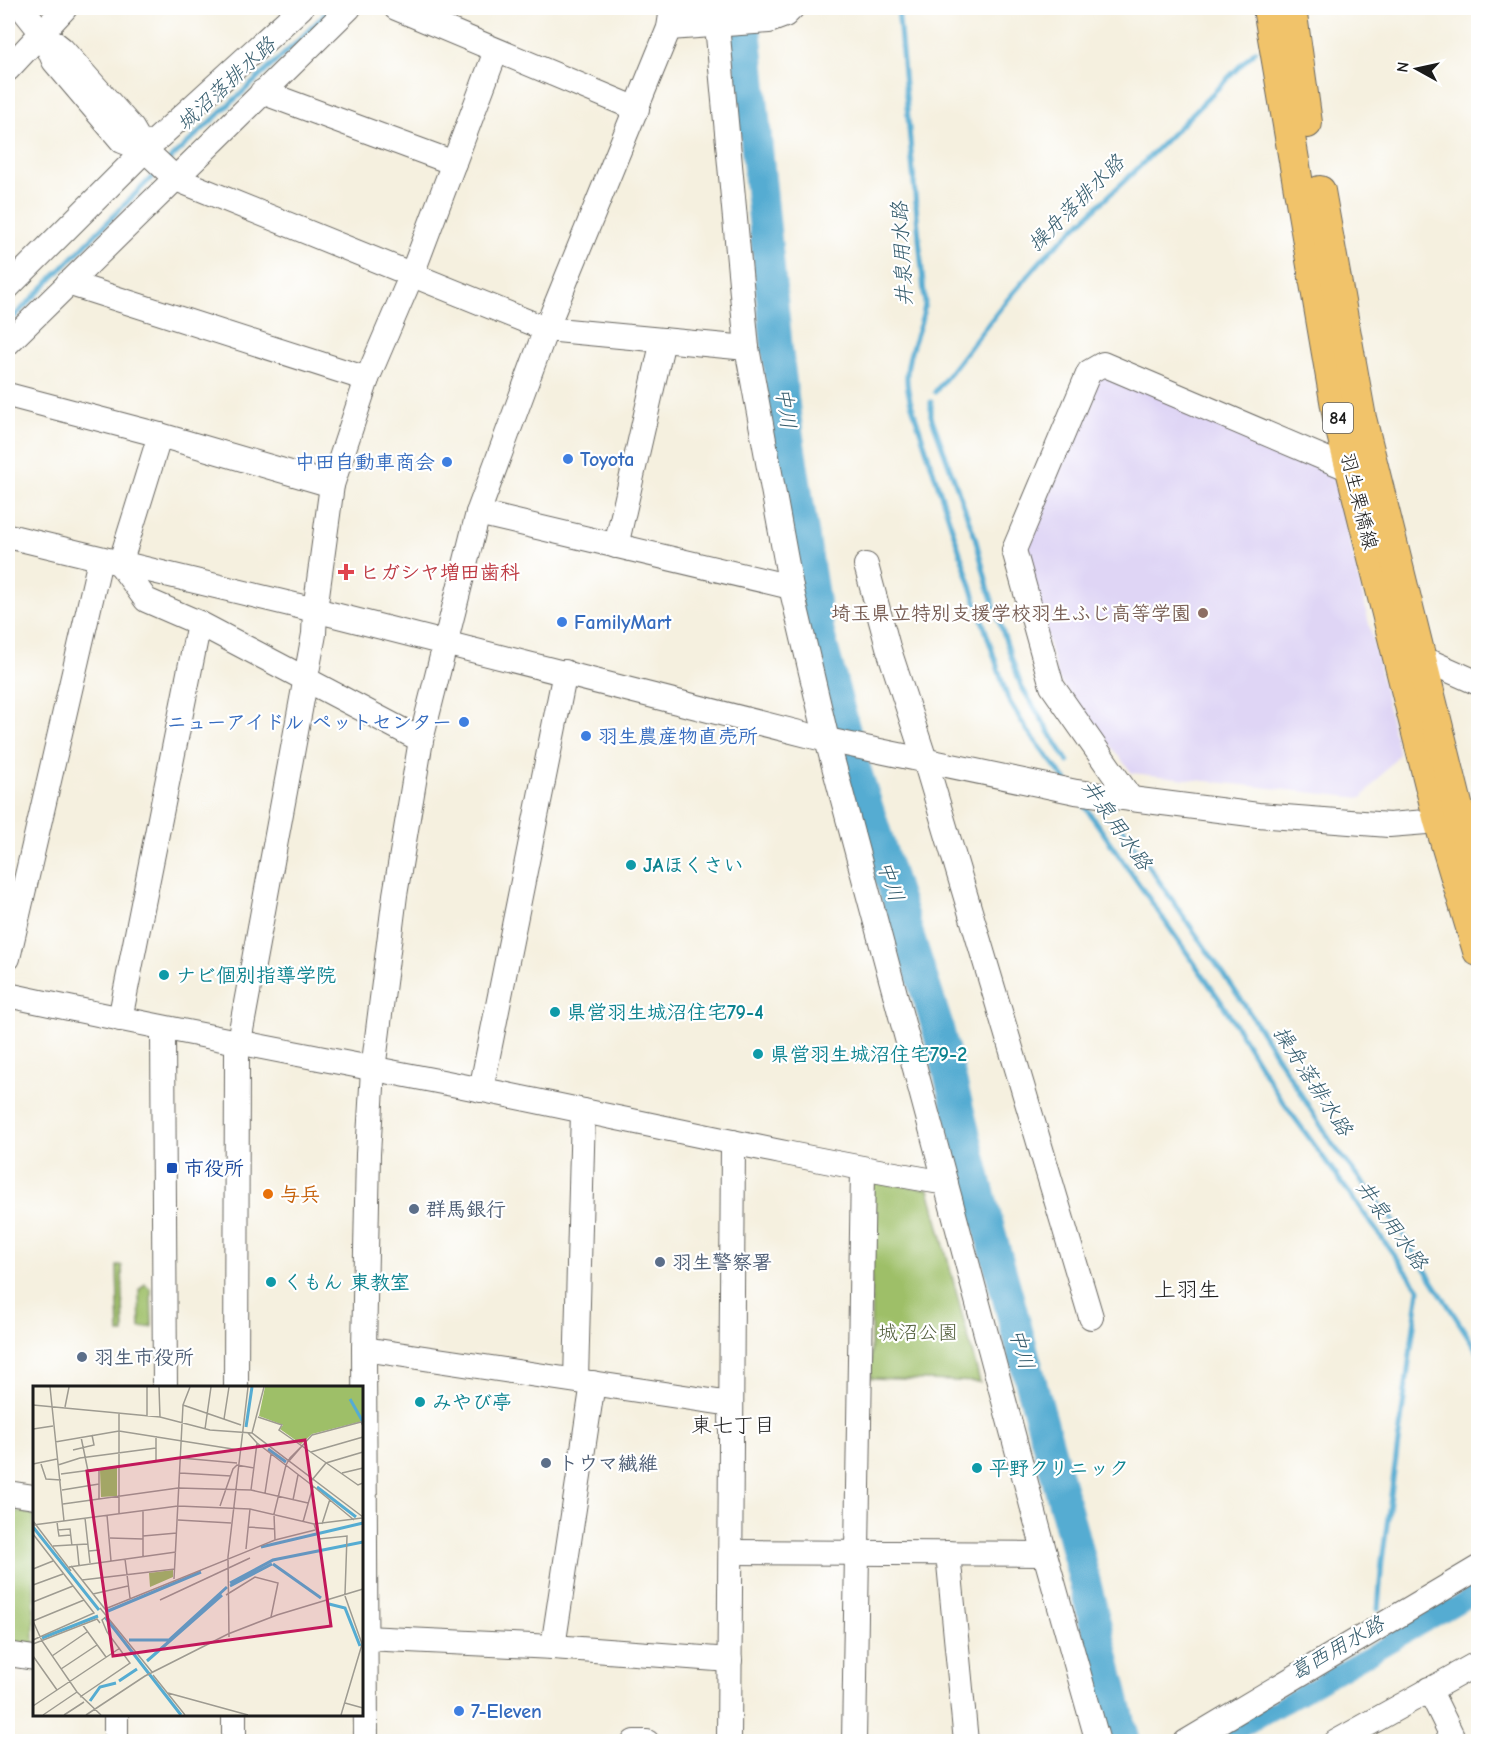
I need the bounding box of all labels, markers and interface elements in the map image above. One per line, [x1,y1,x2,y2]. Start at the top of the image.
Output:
water label: 城沼落排水路 [172,32,281,136]
north arrow [1387,39,1447,99]
text: N [1393,61,1413,73]
water label: 操舟落排水路 [1023,149,1130,256]
water label: 井泉用水路 [887,200,917,307]
water label: 中川 [771,386,801,430]
road number: 84 [1323,403,1353,433]
place label: Toyota [580,448,634,471]
street label: 羽生栗橋線 [1336,450,1382,552]
place label: 中田自動車商会 [295,451,435,474]
marker: Toyota [561,452,575,466]
marker: 中田自動車商会 [440,455,454,469]
place label: ヒガシヤ増田歯科 [360,561,520,584]
marker: ヒガシヤ増田歯科 [337,563,355,581]
place label: 埼玉県立特別支援学校羽生ふじ高等学園 [831,602,1191,625]
marker: 埼玉県立特別支援学校羽生ふじ高等学園 [1196,606,1210,620]
place label: FamilyMart [574,611,672,634]
marker: FamilyMart [555,615,569,629]
place label: ニューアイドル ペットセンター [167,711,452,734]
marker: ニューアイドル ペットセンター [457,715,471,729]
place label: 羽生農産物直売所 [598,725,758,748]
marker: 羽生農産物直売所 [579,729,593,743]
water label: 井泉用水路 [1077,775,1158,876]
place label: JAほくさい [643,854,743,877]
water label: 中川 [873,857,909,905]
marker: JAほくさい [624,858,638,872]
place label: ナビ個別指導学院 [176,964,336,987]
marker: ナビ個別指導学院 [157,968,171,982]
place label: 県営羽生城沼住宅79-4 [567,1001,764,1024]
marker: 県営羽生城沼住宅79-4 [548,1005,562,1019]
water label: 操舟落排水路 [1269,1022,1358,1141]
place label: 県営羽生城沼住宅79-2 [770,1043,967,1066]
marker: 県営羽生城沼住宅79-2 [751,1047,765,1061]
place label: 市役所 [184,1157,244,1180]
marker: 市役所 [165,1161,179,1175]
water label: 井泉用水路 [1351,1175,1433,1275]
place label: 与兵 [280,1183,320,1206]
marker: 与兵 [261,1187,275,1201]
place label: 群馬銀行 [426,1198,506,1221]
marker: 群馬銀行 [407,1202,421,1216]
place label: 羽生警察署 [672,1251,772,1274]
marker: 羽生警察署 [653,1255,667,1269]
place label: くもん 東教室 [283,1271,410,1294]
marker: くもん 東教室 [264,1275,278,1289]
district label: 上羽生 [1154,1277,1220,1303]
park label: 城沼公園 [878,1321,958,1344]
water label: 中川 [1005,1326,1039,1372]
place label: 羽生市役所 [94,1346,194,1369]
marker: 羽生市役所 [75,1350,89,1364]
inset map [33,1386,363,1716]
place label: みやび亭 [432,1391,512,1414]
marker: みやび亭 [413,1395,427,1409]
district label: 東七丁目 [691,1413,775,1437]
place label: トウマ繊維 [558,1452,658,1475]
marker: トウマ繊維 [539,1456,553,1470]
place label: 平野クリニック [989,1457,1129,1480]
marker: 平野クリニック [970,1461,984,1475]
water label: 葛西用水路 [1286,1611,1389,1685]
place label: 7-Eleven [471,1700,542,1723]
marker: 7-Eleven [452,1704,466,1718]

